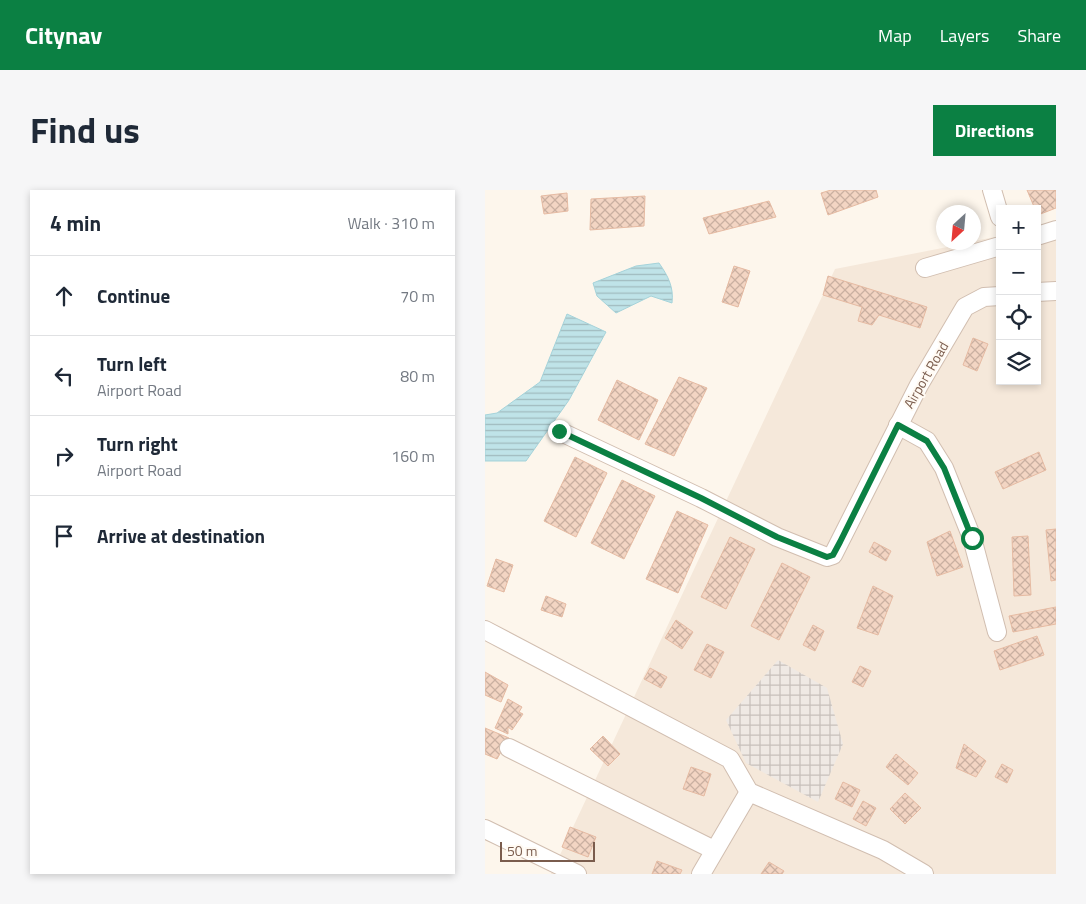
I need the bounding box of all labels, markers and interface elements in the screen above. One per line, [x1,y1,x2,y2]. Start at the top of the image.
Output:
text: Citynav [25,17,102,53]
text: Map [878,22,912,49]
text: Layers [940,22,989,49]
text: Share [1017,22,1061,49]
text: Find us [30,103,140,157]
button: Directions [933,105,1056,156]
north arrow [936,205,981,250]
map controls [996,205,1041,385]
button: + [996,205,1041,250]
text: 4 min [50,207,101,239]
text: Walk · 310 m [347,211,435,235]
button: − [996,250,1041,295]
text: Continue [97,281,170,310]
icon: ahead [50,282,78,310]
text: 70 m [400,284,435,308]
button: locate [996,295,1041,340]
street label: Airport Road [898,337,953,412]
button: layers [996,340,1041,385]
text: Turn left [97,349,167,378]
icon: left [50,362,78,390]
text: 80 m [400,364,435,388]
text: Airport Road [97,378,182,402]
route end [548,420,571,443]
text: Turn right [97,429,178,458]
icon: right [50,442,78,470]
text: 160 m [391,444,435,468]
text: Airport Road [97,458,182,482]
text: Arrive at destination [97,521,265,550]
icon: arrive [50,522,78,550]
route start [961,527,984,550]
scale bar [500,839,595,862]
text: 50 m [507,840,537,861]

